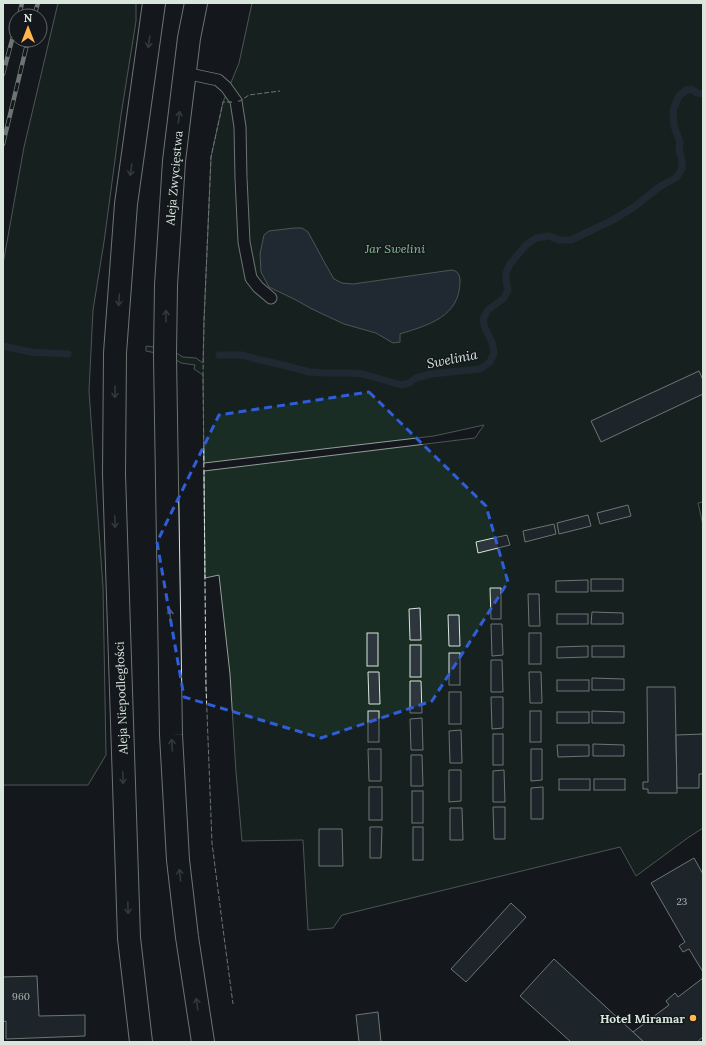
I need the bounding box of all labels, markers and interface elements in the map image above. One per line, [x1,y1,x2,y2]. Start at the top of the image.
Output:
north arrow [8,8,48,48]
text: N [24,11,33,25]
one-way arrow [145,35,153,48]
one-way arrow [176,110,183,123]
street label: Aleja Zwycięstwa [162,130,186,227]
one-way arrow [127,163,135,176]
park label: Jar Swelini [364,241,425,256]
one-way arrow [115,293,122,306]
one-way arrow [162,310,170,323]
water label: Swelinia [425,346,480,372]
one-way arrow [111,385,118,398]
one-way arrow [111,515,119,528]
one-way arrow [166,609,173,622]
street label: Aleja Niepodległości [112,641,130,756]
one-way arrow [168,739,176,752]
one-way arrow [119,771,127,784]
one-way arrow [176,869,184,882]
house number: 23 [677,895,688,908]
one-way arrow [124,901,131,914]
house number: 960 [12,990,30,1003]
one-way arrow [193,997,201,1010]
place label: Hotel Miramar [600,1011,685,1026]
marker: Hotel Miramar [688,1013,698,1023]

